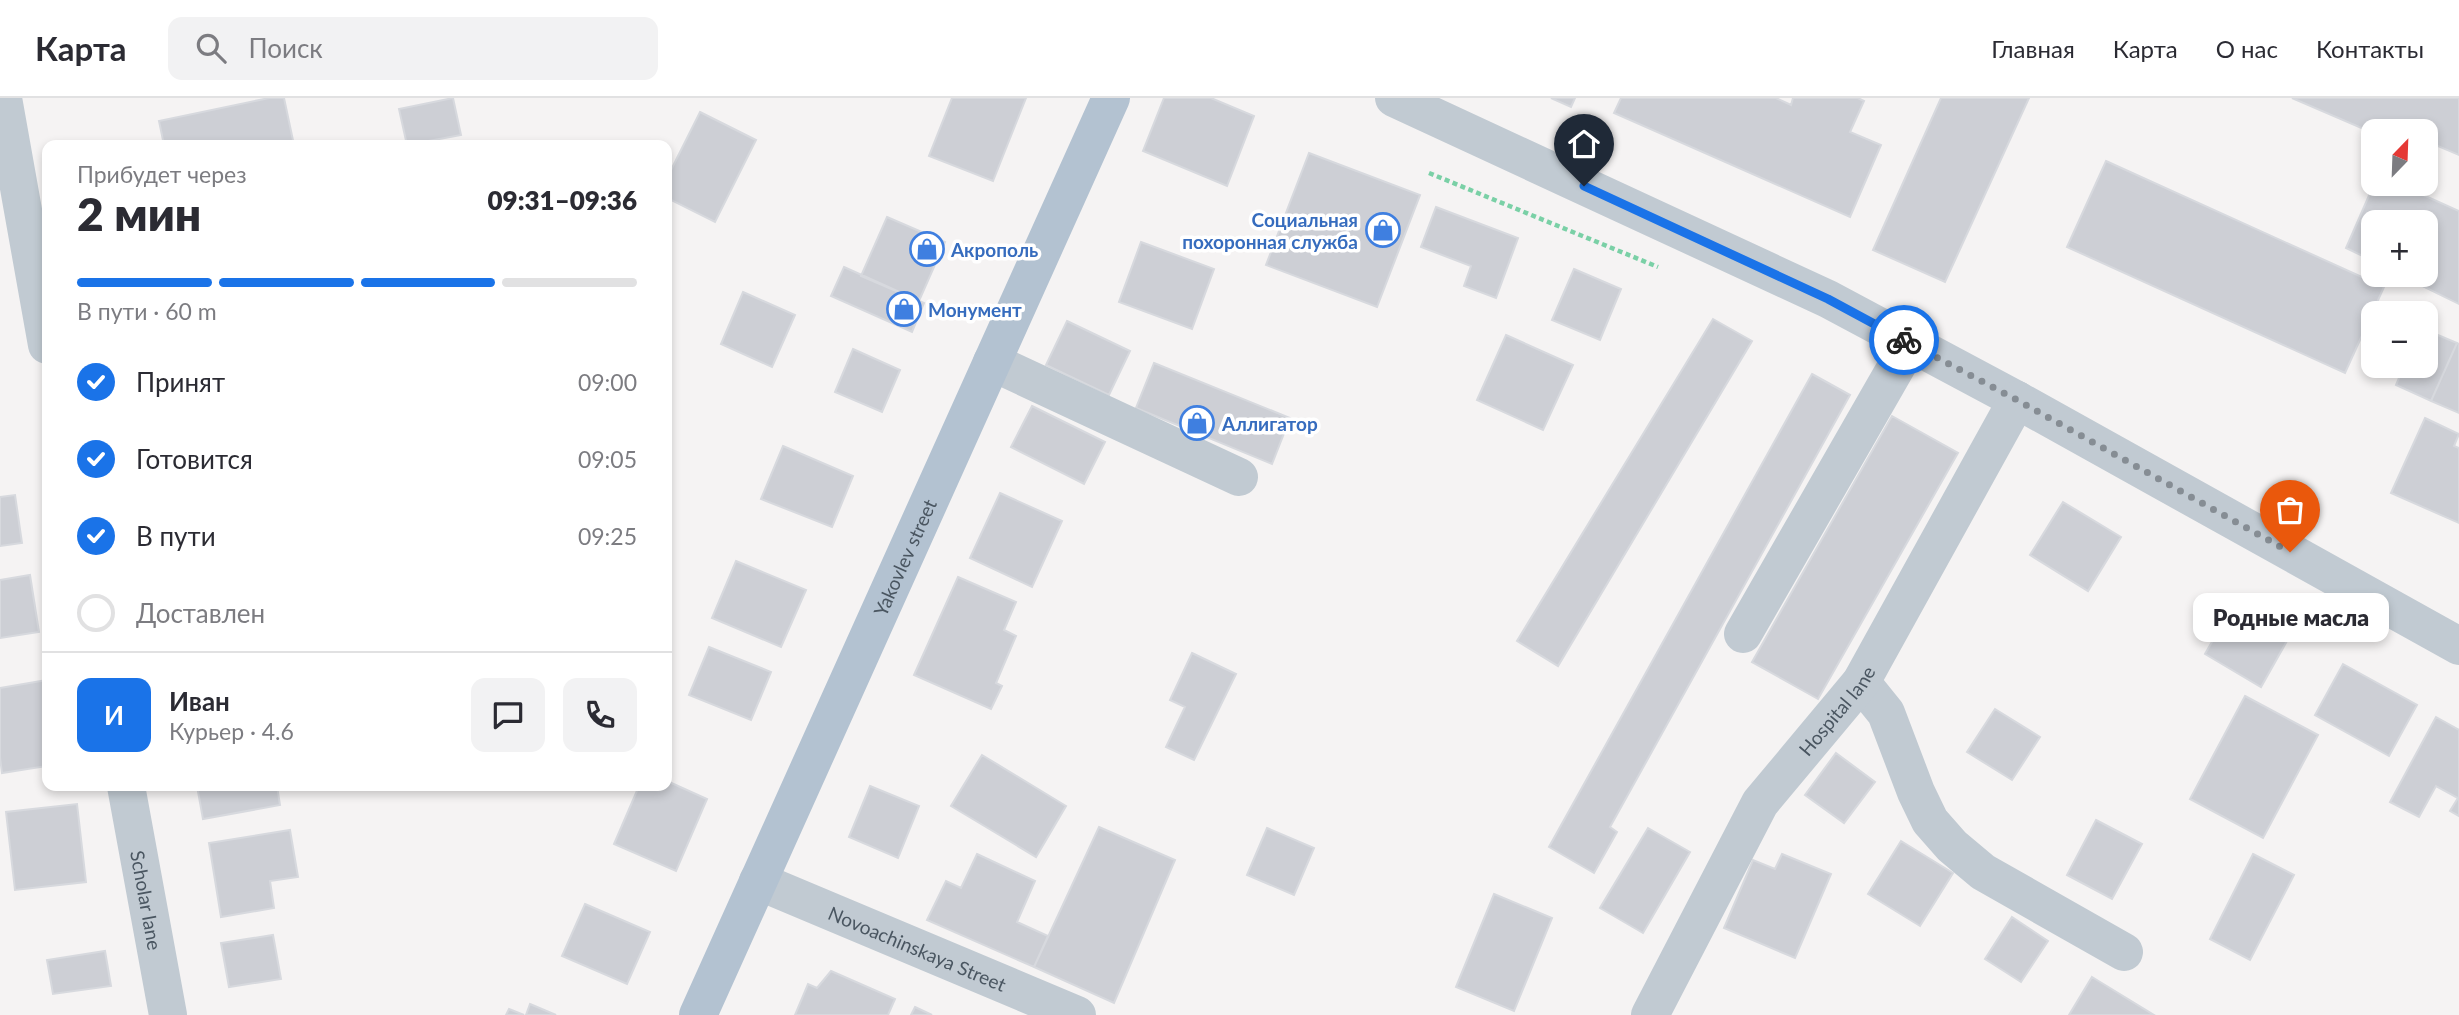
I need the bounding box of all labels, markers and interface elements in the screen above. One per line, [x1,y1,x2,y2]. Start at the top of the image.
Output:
search box [168,17,658,80]
text: Карта [35,28,126,68]
icon: search [192,29,230,67]
text: Поиск [248,32,323,64]
text: Главная [1991,34,2075,63]
text: Карта [2113,34,2178,63]
text: О нас [2216,34,2278,63]
text: Контакты [2316,34,2424,63]
pin [1554,114,1614,186]
north arrow [2361,119,2438,196]
map controls [2361,119,2438,378]
icon: home [1565,125,1603,163]
text: Прибудет через [77,160,247,188]
text: 09:31–09:36 [487,184,637,216]
text: 2 мин [77,186,201,241]
place label: Социальная похоронная служба [1182,208,1358,253]
button: + [2361,210,2438,287]
shop icon: Социальная похоронная служба [1364,211,1402,249]
shop icon: Акрополь [908,230,946,268]
place label: Акрополь [950,238,1038,261]
shop icon: Монумент [885,290,923,328]
text: В пути · 60 m [77,297,217,325]
place label: Монумент [928,298,1022,321]
button: − [2361,301,2438,378]
courier [1869,305,1939,375]
icon: bike [1885,321,1923,359]
icon: check [77,363,115,401]
text: Принят [136,366,225,398]
text: 09:00 [578,368,637,396]
shop icon: Аллигатор [1178,404,1216,442]
place label: Аллигатор [1221,412,1318,435]
icon: check [77,440,115,478]
text: Готовится [136,443,253,475]
text: 09:05 [578,445,637,473]
pin [2260,480,2320,552]
icon: bag [2271,491,2309,529]
street label: Yakovlev street [868,495,941,619]
icon: check [77,517,115,555]
text: В пути [136,520,216,552]
text: 09:25 [578,522,637,550]
callout: Родные масла [2192,594,2388,643]
text: Доставлен [136,597,265,629]
text: Родные масла [2213,603,2369,631]
street label: Hospital lane [1793,662,1879,760]
button: chat [471,678,545,752]
button: phone [563,678,637,752]
text: Иван [169,685,230,717]
text: И [104,699,124,731]
text: Курьер · 4.6 [169,717,294,745]
street label: Scholar lane [127,849,167,952]
street label: Novoachinskaya Street [825,901,1010,996]

